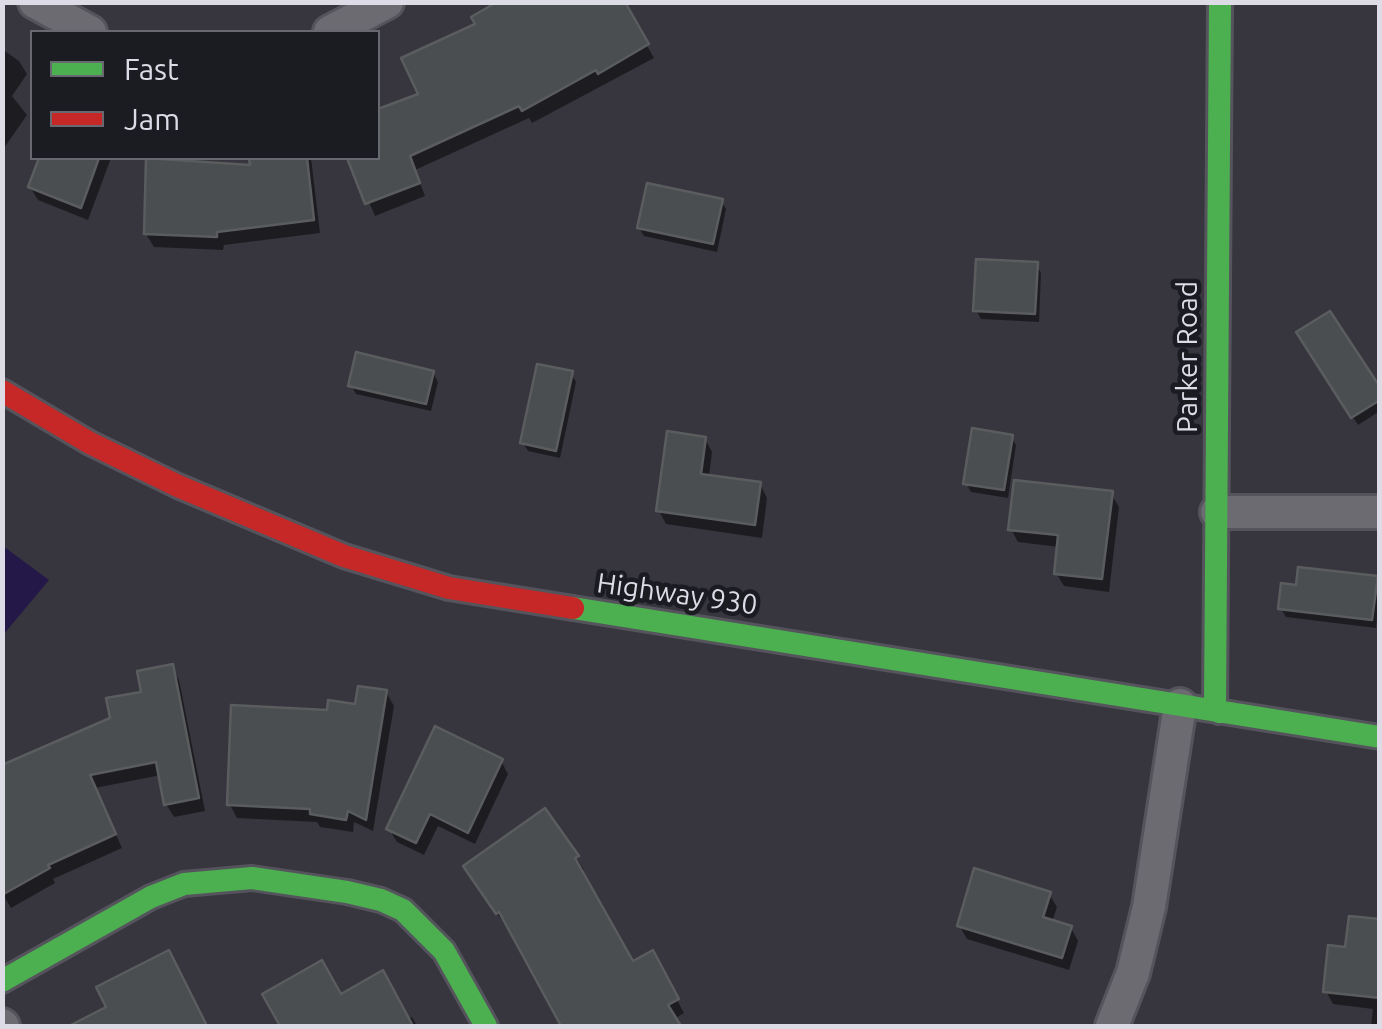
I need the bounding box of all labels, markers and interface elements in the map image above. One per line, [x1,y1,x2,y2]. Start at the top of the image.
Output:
legend [30,30,380,160]
text: Fast [124,52,179,86]
text: Jam [124,102,180,136]
street label: Parker Road [1171,281,1205,433]
street label: Highway 930 [595,566,759,622]

